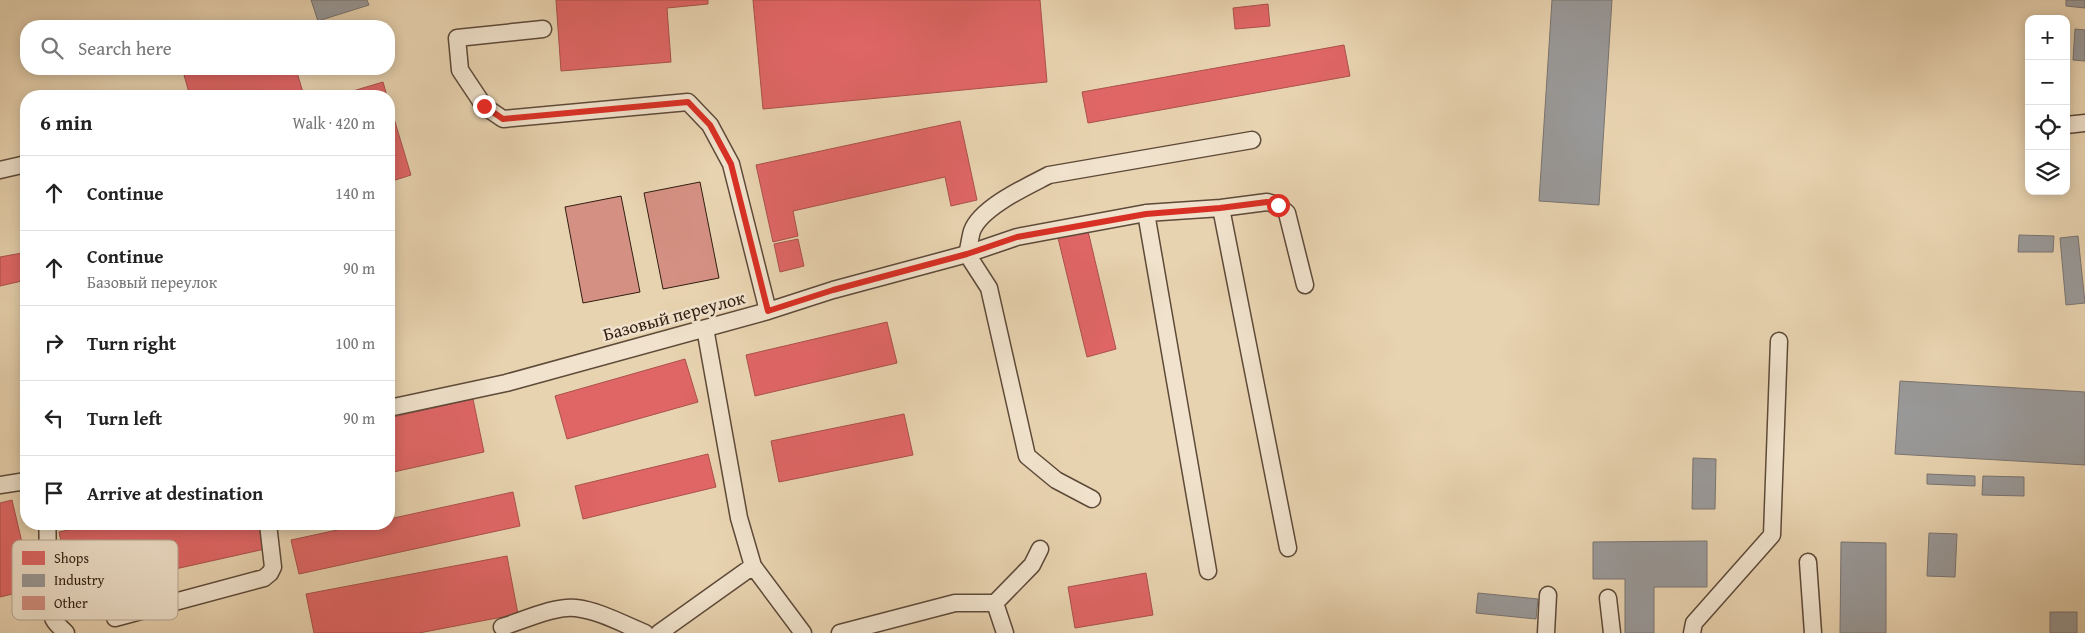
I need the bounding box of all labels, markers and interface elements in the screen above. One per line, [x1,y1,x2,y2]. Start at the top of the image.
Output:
map controls [2025,15,2070,195]
button: + [2025,15,2070,60]
search box [20,20,395,75]
icon: search [38,34,66,62]
text: Search here [78,34,172,62]
button: − [2025,60,2070,105]
route end [473,95,496,118]
button: locate [2025,105,2070,150]
text: 6 min [40,107,92,138]
text: Walk · 420 m [292,111,375,135]
button: layers [2025,150,2070,195]
icon: ahead [40,179,68,207]
text: Continue [87,179,164,207]
text: 140 m [335,181,375,205]
route start [1267,194,1290,217]
text: Continue [87,242,164,270]
icon: ahead [40,254,68,282]
text: 90 m [343,256,375,280]
text: Базовый переулок [87,270,217,294]
street label: Базовый переулок [600,283,749,347]
icon: right [40,329,68,357]
text: Turn right [87,329,176,357]
text: 100 m [335,331,375,355]
icon: left [40,404,68,432]
text: Turn left [87,404,162,432]
text: 90 m [343,406,375,430]
icon: arrive [40,479,68,507]
text: Arrive at destination [87,479,263,507]
legend [12,540,178,620]
text: Shops [54,548,89,568]
text: Industry [54,570,104,590]
text: Other [54,593,88,613]

